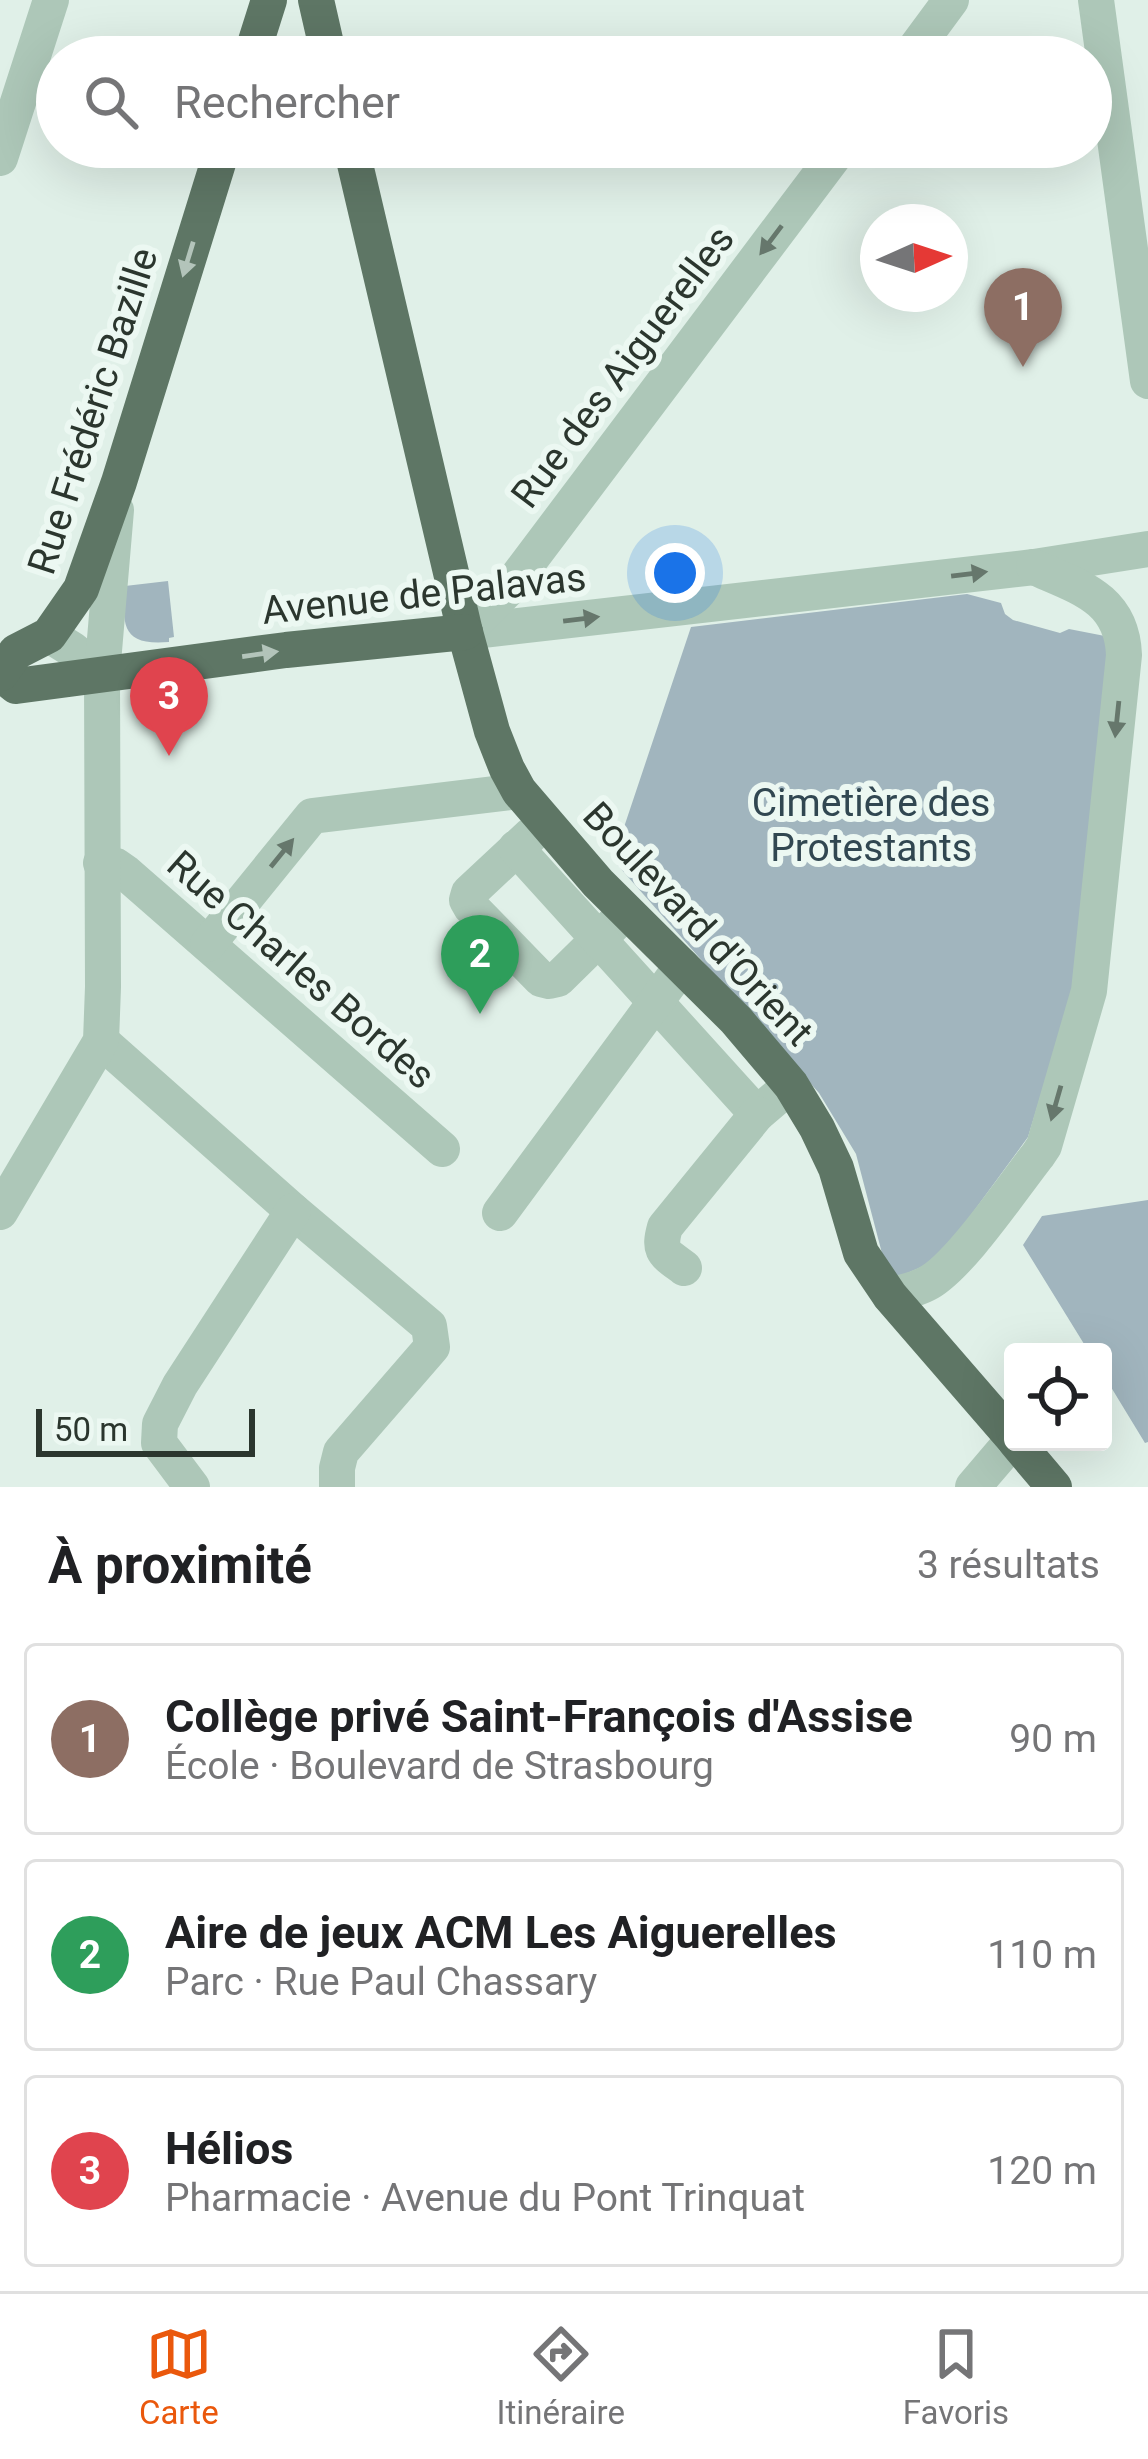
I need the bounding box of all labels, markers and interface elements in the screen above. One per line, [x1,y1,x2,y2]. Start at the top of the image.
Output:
search box [36,36,1112,168]
icon: search [78,69,144,135]
text: Rechercher [174,76,400,129]
north arrow [860,204,968,312]
street label: Rue des Aiguerelles [502,217,744,517]
one-way arrow [759,225,783,256]
one-way arrow [178,241,197,278]
street label: Rue Frédéric Bazille [19,242,167,580]
pin: 1 [984,268,1062,367]
your location [645,543,705,603]
street label: Avenue de Palavas [260,554,588,634]
one-way arrow [951,565,988,584]
one-way arrow [563,609,600,628]
one-way arrow [242,644,279,663]
pin: 3 [130,657,208,756]
one-way arrow [1108,701,1127,738]
park label: Cimetière des Protestants [752,780,990,871]
street label: Boulevard d'Orient [574,793,822,1055]
one-way arrow [269,838,294,869]
street label: Rue Charles Bordes [158,841,444,1099]
pin: 2 [441,915,519,1014]
one-way arrow [1046,1085,1064,1121]
map controls [1004,1343,1112,1451]
button: locate [1004,1343,1112,1451]
scale bar [36,1403,255,1456]
text: 50 m [54,1410,128,1449]
text: À proximité [48,1536,312,1595]
text: 3 résultats [917,1542,1100,1588]
text: Collège privé Saint-François d'Assise [165,1690,913,1743]
text: 1 [79,1716,101,1762]
text: 90 m [1009,1716,1097,1762]
text: École · Boulevard de Strasbourg [165,1743,714,1789]
text: Aire de jeux ACM Les Aiguerelles [165,1906,837,1959]
text: 2 [79,1932,101,1978]
text: 110 m [987,1932,1097,1978]
text: Parc · Rue Paul Chassary [165,1959,597,2005]
text: Hélios [165,2122,293,2175]
text: 3 [79,2148,101,2194]
text: 120 m [987,2148,1097,2194]
text: Pharmacie · Avenue du Pont Trinquat [165,2175,805,2221]
tab: Carte [139,2321,219,2432]
tab: Itinéraire [497,2321,625,2432]
tab: Favoris [903,2321,1009,2432]

